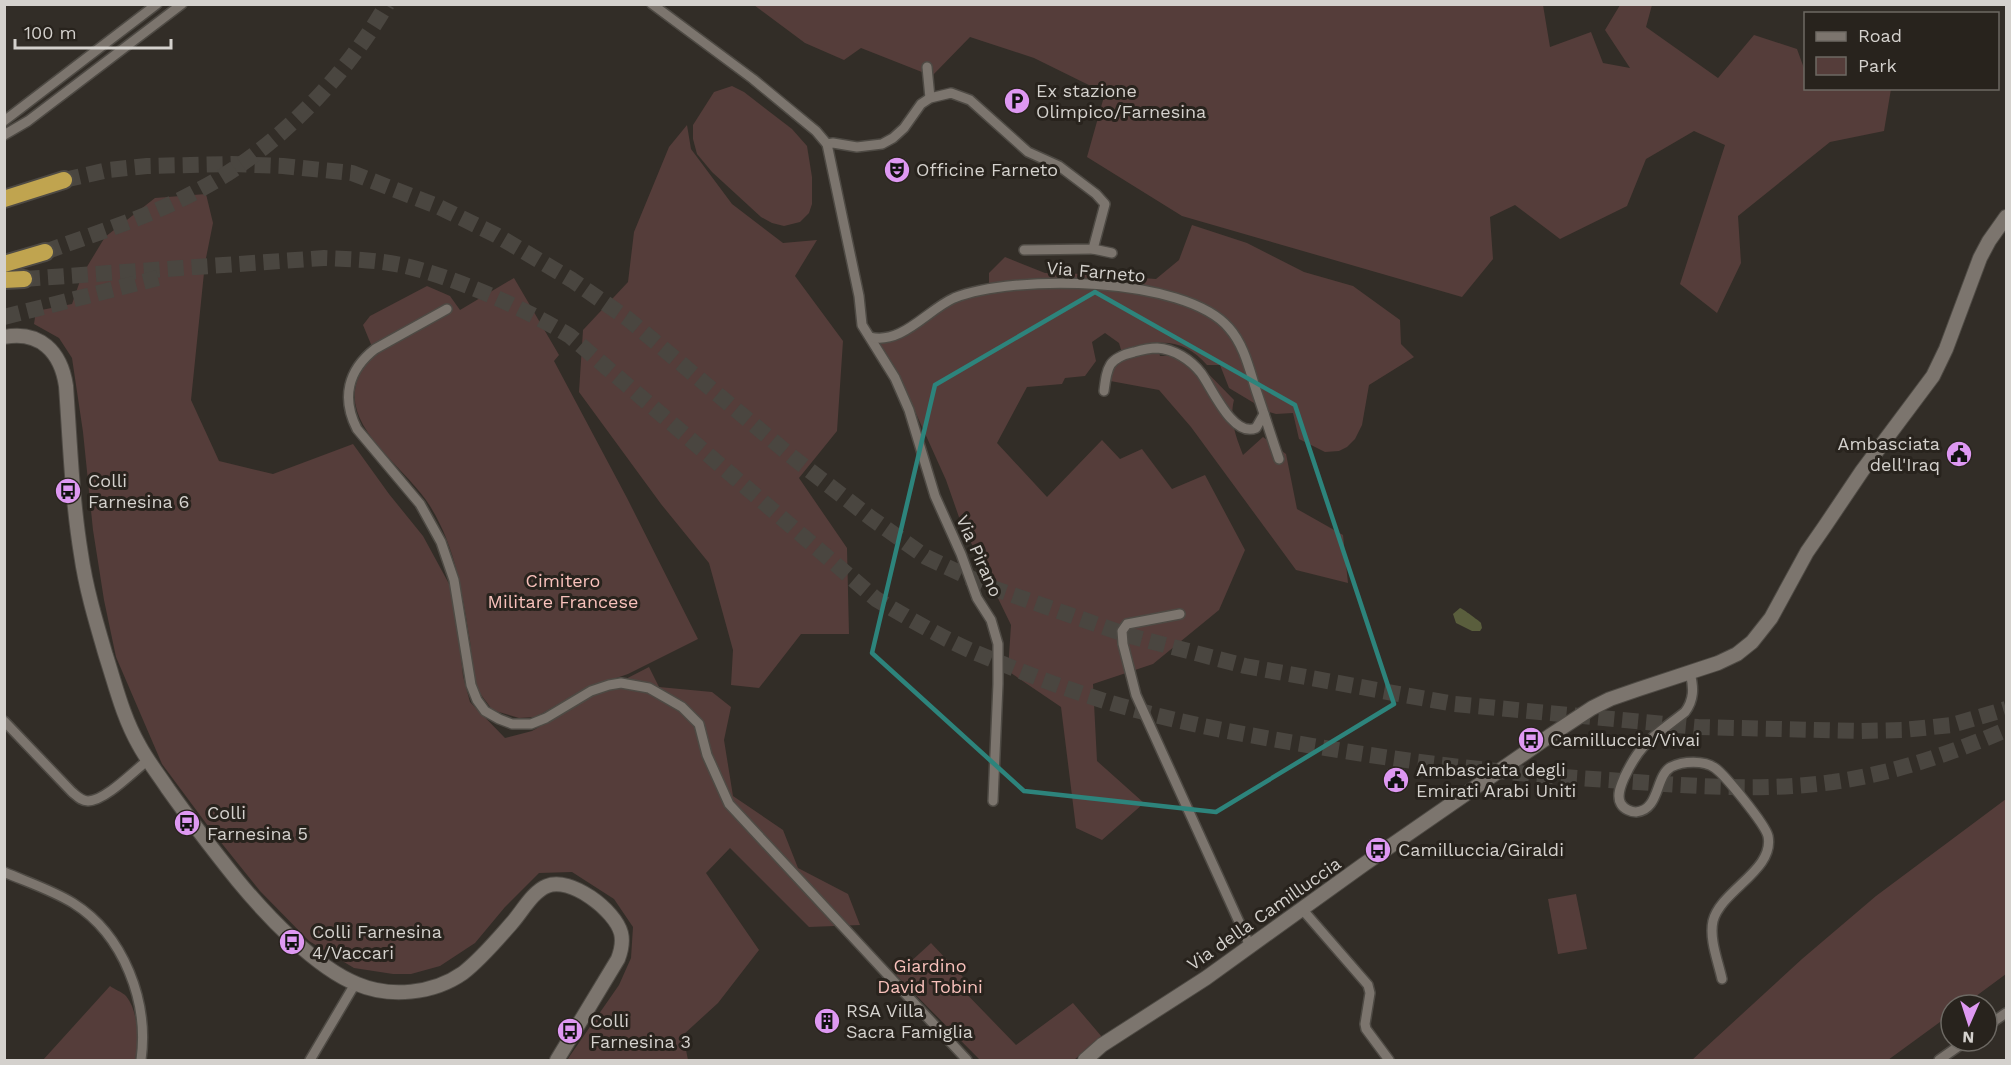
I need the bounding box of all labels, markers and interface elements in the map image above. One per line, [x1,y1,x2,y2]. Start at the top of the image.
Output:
scale bar [15,12,171,50]
legend [1804,12,1999,90]
text: 100 m [24,22,77,43]
text: Road [1858,25,1902,46]
text: Park [1858,55,1897,76]
place label: Ex stazione Olimpico/Farnesina [1036,80,1206,122]
parking icon: Ex stazione Olimpico/Farnesina [1002,86,1032,116]
theatre icon: Officine Farneto [882,155,912,185]
place label: Officine Farneto [916,159,1058,180]
street label: Via Farneto [1046,257,1147,286]
place label: Ambasciata dell'Iraq [1838,433,1940,475]
public building icon: Ambasciata dell'Iraq [1944,439,1974,469]
place label: Colli Farnesina 6 [88,470,189,512]
bus stop icon: Colli Farnesina 6 [53,476,83,506]
street label: Via Pirano [952,512,1007,600]
park label: Cimitero Militare Francese [488,570,638,612]
bus stop icon: Camilluccia/Vivai [1516,725,1546,755]
place label: Camilluccia/Vivai [1550,729,1700,750]
place label: Ambasciata degli Emirati Arabi Uniti [1416,759,1576,801]
public building icon: Ambasciata degli Emirati Arabi Uniti [1381,765,1411,795]
place label: Colli Farnesina 5 [207,802,308,844]
bus stop icon: Colli Farnesina 5 [172,808,202,838]
bus stop icon: Camilluccia/Giraldi [1363,835,1393,865]
place label: Camilluccia/Giraldi [1398,839,1564,860]
street label: Via della Camilluccia [1183,853,1345,975]
place label: Colli Farnesina 4/Vaccari [312,921,442,963]
bus stop icon: Colli Farnesina 4/Vaccari [277,927,307,957]
park label: Giardino David Tobini [877,955,983,997]
north arrow [1939,993,1999,1053]
place label: RSA Villa Sacra Famiglia [846,1000,973,1042]
building icon: RSA Villa Sacra Famiglia [812,1006,842,1036]
place label: Colli Farnesina 3 [590,1010,691,1052]
bus stop icon: Colli Farnesina 3 [555,1016,585,1046]
text: N [1962,1028,1975,1047]

